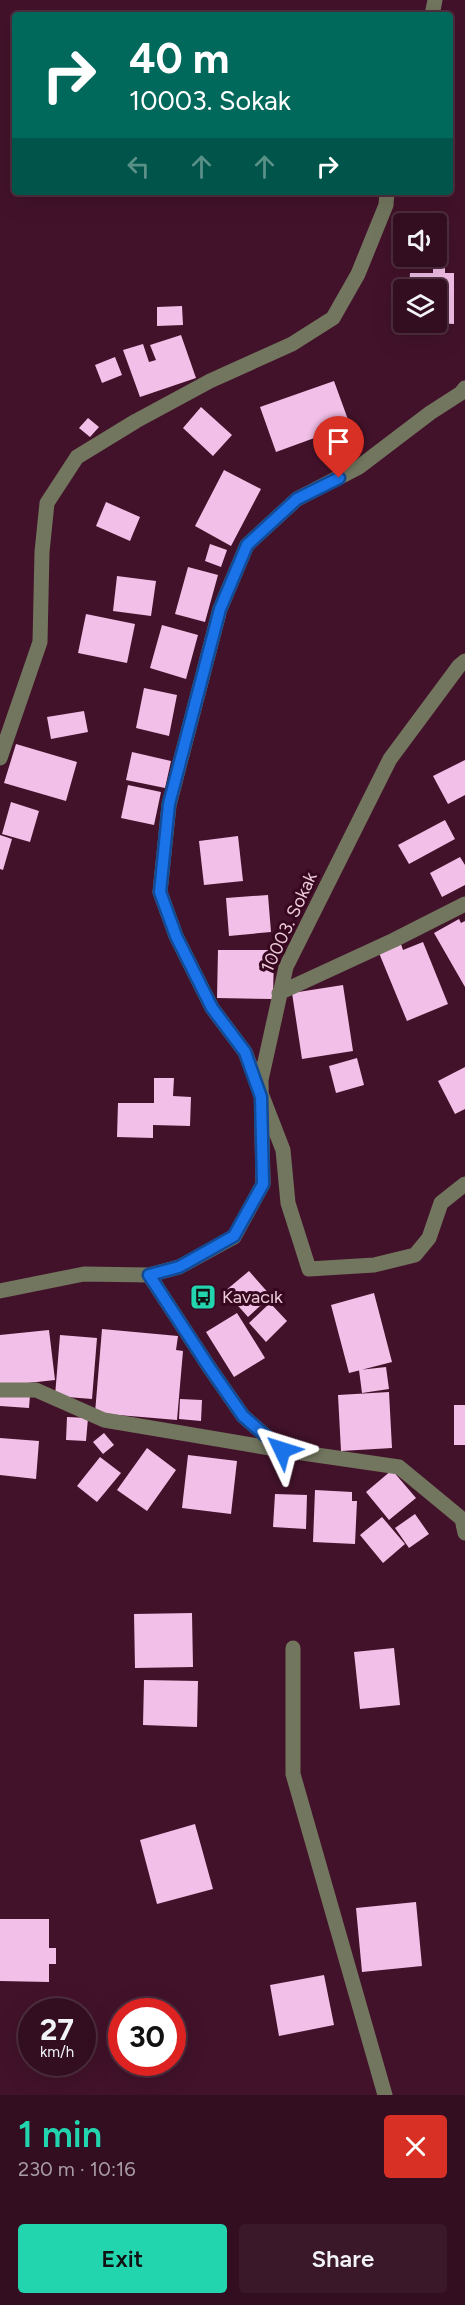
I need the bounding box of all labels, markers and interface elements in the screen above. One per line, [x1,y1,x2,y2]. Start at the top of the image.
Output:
text: 40 m [129,33,229,84]
icon: right [30,36,108,114]
text: 10003. Sokak [129,84,291,117]
icon: left [122,150,155,183]
icon: ahead [185,150,218,183]
icon: ahead [248,150,281,183]
icon: right [311,150,344,183]
map controls [393,213,447,333]
button: sound [393,213,447,267]
button: layers [393,279,447,333]
pin [313,416,364,478]
icon: arrive [322,425,355,458]
street label: 10003. Sokak [256,868,322,976]
bus stop icon: Kavacık [188,1282,218,1312]
place label: Kavacık [222,1286,283,1308]
position arrow [250,1418,314,1482]
speed limit sign: 30 [108,1998,186,2076]
text: 27 [40,2011,74,2048]
text: km/h [40,2043,74,2061]
text: 1 min [18,2113,102,2156]
button: close [384,2115,447,2178]
text: 230 m · 10:16 [18,2157,136,2181]
button: Exit [18,2224,227,2293]
button: Share [239,2224,447,2293]

